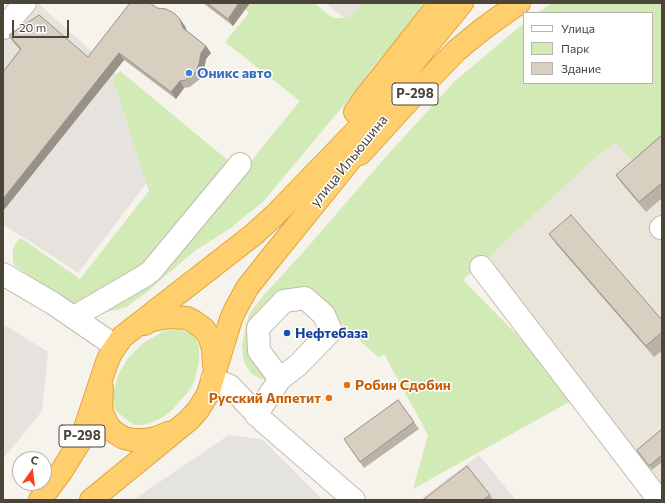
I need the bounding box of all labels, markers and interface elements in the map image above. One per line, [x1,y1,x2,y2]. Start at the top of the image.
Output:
scale bar [14,12,71,38]
legend [523,12,653,84]
text: 20 m [19,20,46,34]
text: Улица [561,21,595,35]
text: Парк [561,41,590,55]
text: Здание [561,61,601,75]
place label: Оникс авто [197,65,272,81]
marker: Оникс авто [184,68,194,78]
road number: Р-298 [392,83,438,105]
street label: улица Ильюшина [307,112,391,210]
place label: Нефтебаза [295,325,368,341]
marker: Нефтебаза [282,328,292,338]
place label: Робин Сдобин [355,377,451,393]
marker: Робин Сдобин [342,380,352,390]
place label: Русский Аппетит [209,390,321,406]
marker: Русский Аппетит [324,393,334,403]
road number: Р-298 [59,425,105,447]
north arrow [12,451,52,491]
text: С [30,453,40,467]

